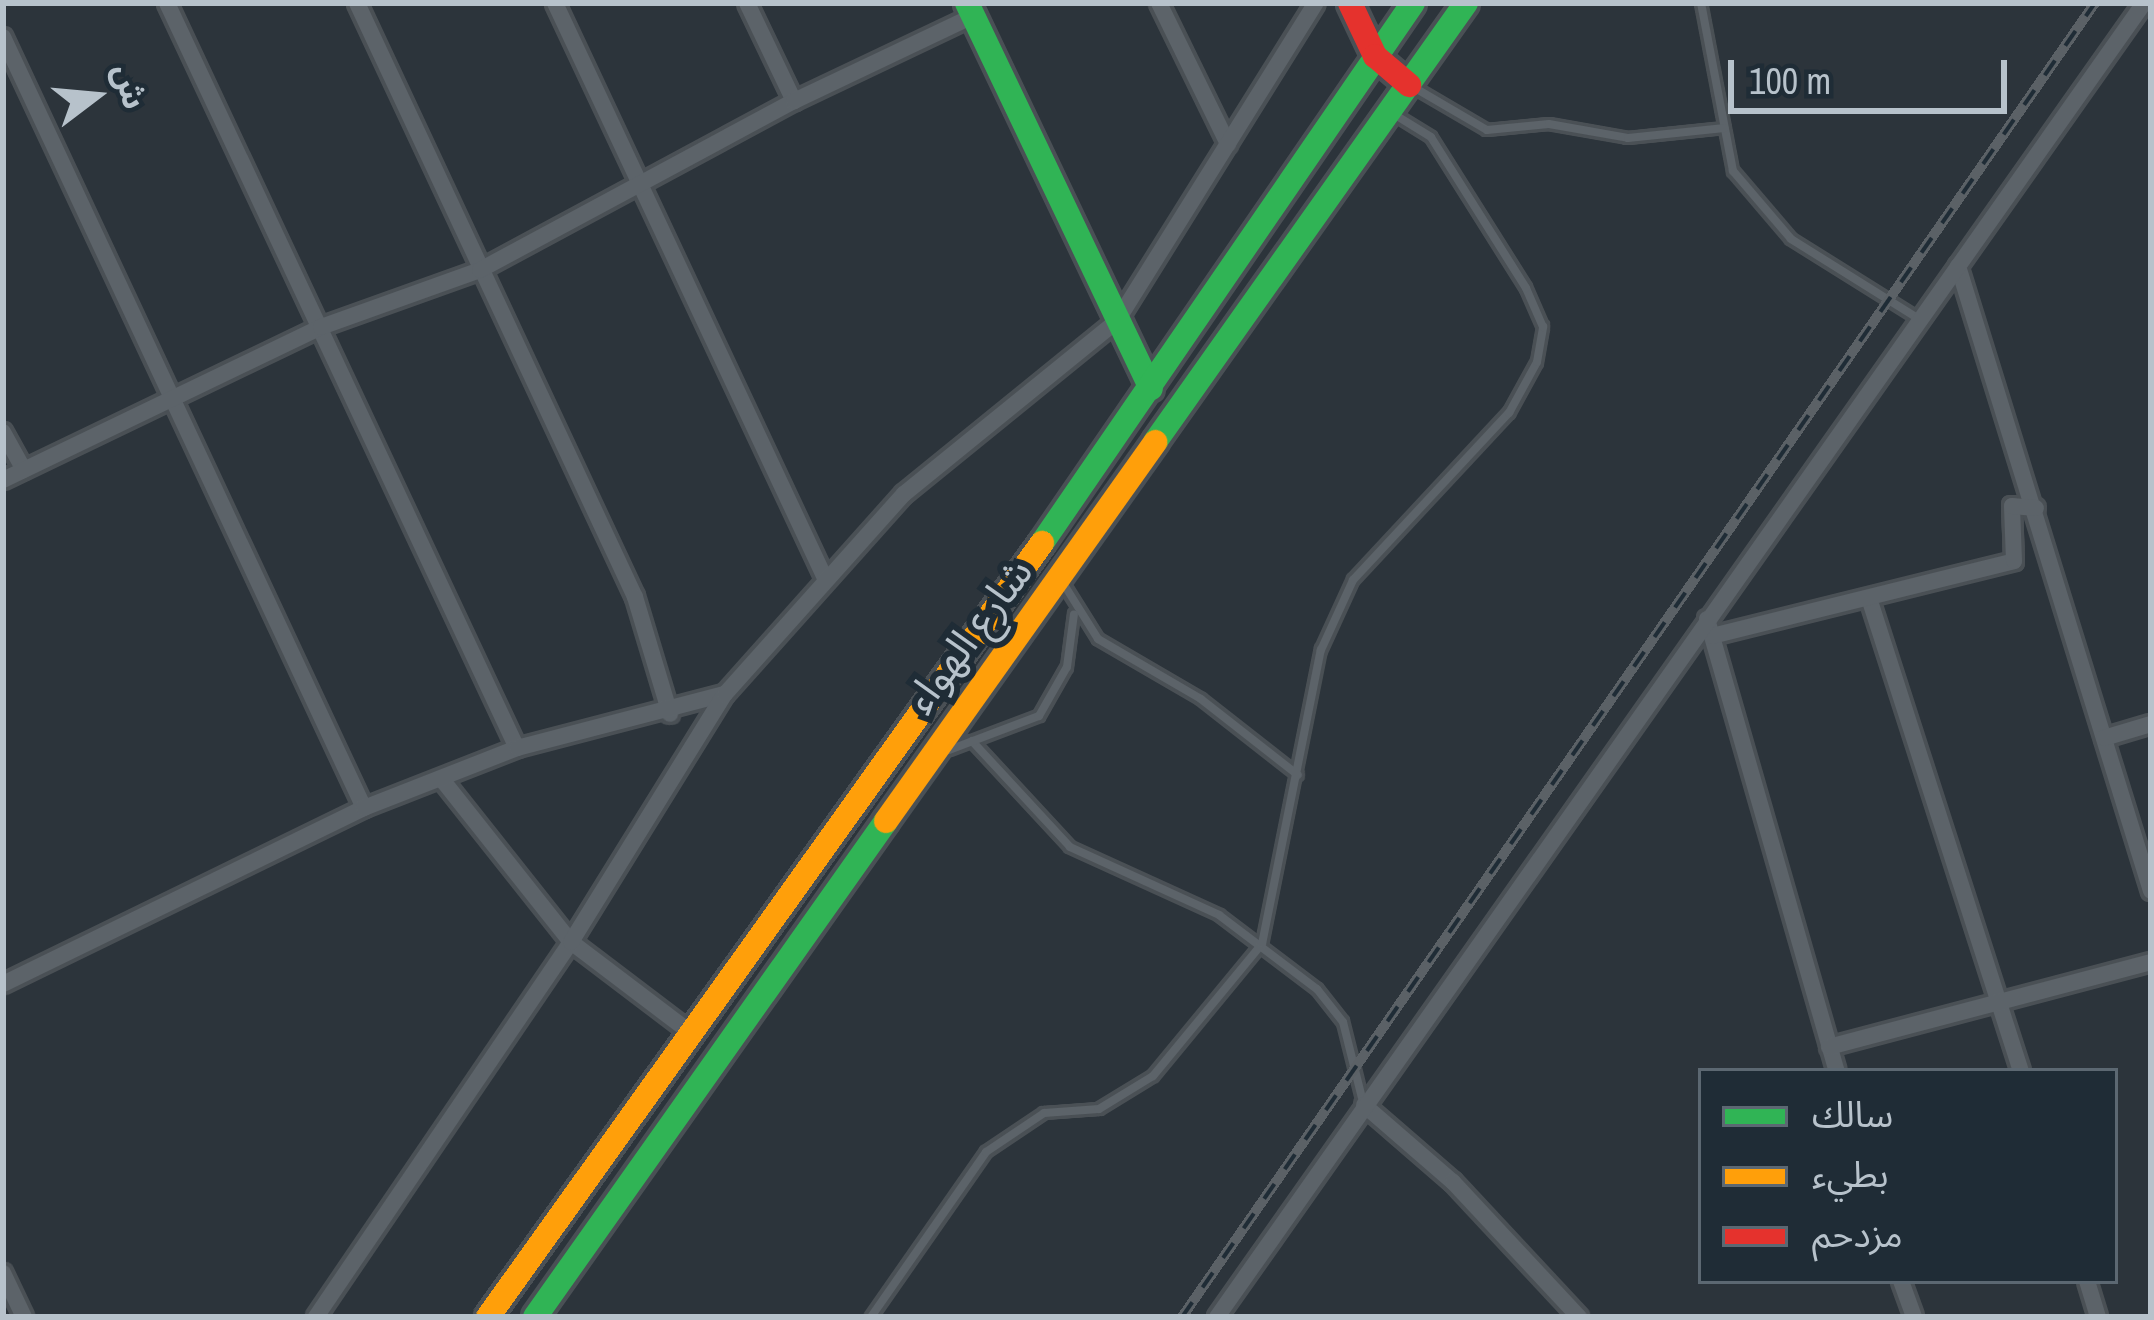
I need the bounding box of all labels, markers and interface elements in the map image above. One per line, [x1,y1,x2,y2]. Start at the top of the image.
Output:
north arrow [36,36,156,156]
scale bar [1734,36,2013,110]
text: 100 m [1749,57,1831,105]
text: ش [103,58,158,114]
street label: شارع الهواء [893,548,1043,722]
legend [1698,1068,2118,1284]
text: سالك [1812,1090,1893,1138]
text: بطيء [1812,1150,1889,1198]
text: مزدحم [1812,1210,1903,1258]

